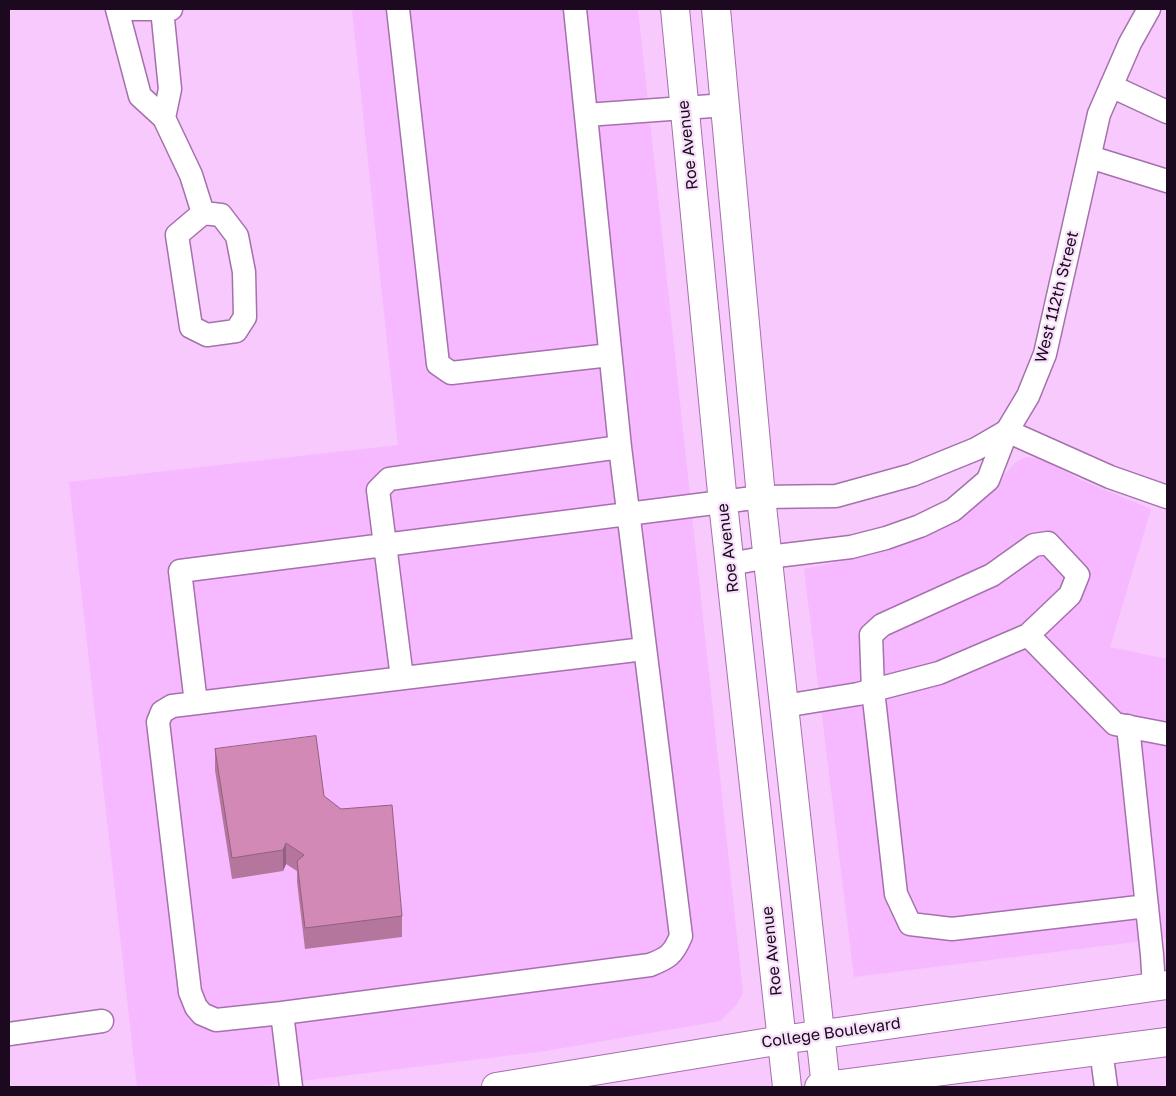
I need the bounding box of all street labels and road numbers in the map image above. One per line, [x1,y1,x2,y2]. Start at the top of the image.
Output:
street label: Roe Avenue [674,99,702,191]
street label: West 112th Street [1031,229,1083,365]
street label: Roe Avenue [713,502,743,594]
street label: Roe Avenue [758,905,786,997]
street label: College Boulevard [760,1014,902,1052]

